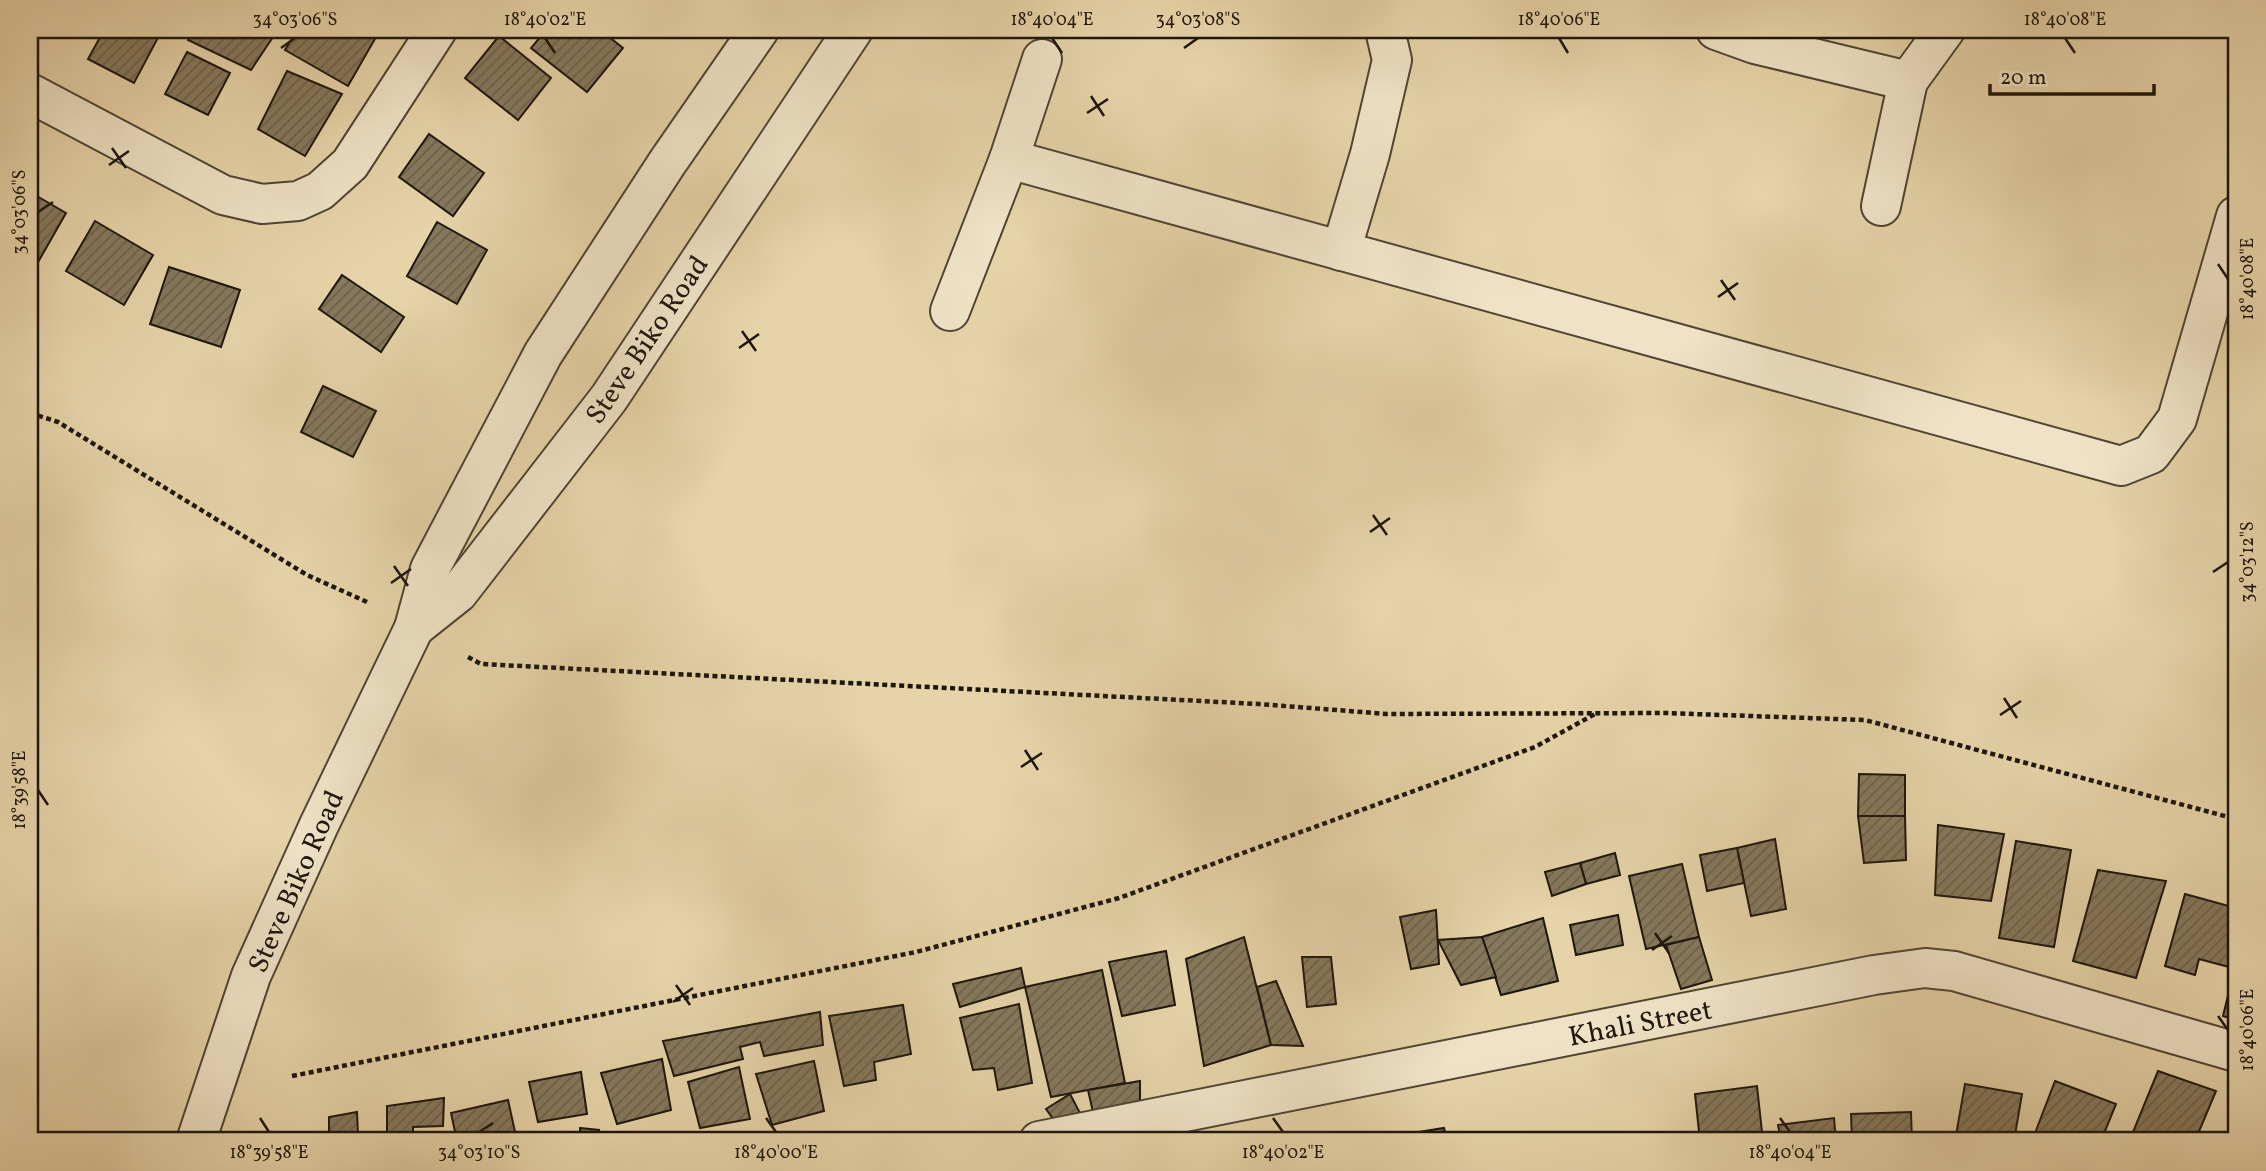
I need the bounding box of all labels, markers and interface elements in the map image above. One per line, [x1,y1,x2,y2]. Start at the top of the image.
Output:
text: 34°03'06"S [252,8,338,33]
text: 18°40'02"E [504,8,586,33]
text: 18°40'04"E [1010,8,1094,33]
text: 34°03'08"S [1156,8,1240,33]
text: 18°40'06"E [1518,8,1600,33]
text: 18°40'08"E [2024,8,2106,33]
scale bar [1990,52,2154,96]
text: 20 m [2000,64,2046,93]
text: 34°03'06"S [8,169,33,255]
text: 18°40'08"E [2236,238,2261,320]
street label: Steve Biko Road [577,248,719,432]
text: 34°03'12"S [2236,521,2261,603]
text: 18°39'58"E [8,750,33,830]
street label: Steve Biko Road [240,785,355,979]
text: 18°40'06"E [2236,989,2261,1071]
street label: Khali Street [1565,991,1716,1057]
text: 18°39'58"E [229,1141,309,1166]
text: 34°03'10"S [438,1141,520,1166]
text: 18°40'00"E [734,1141,818,1166]
text: 18°40'02"E [1242,1141,1324,1166]
text: 18°40'04"E [1748,1141,1832,1166]

